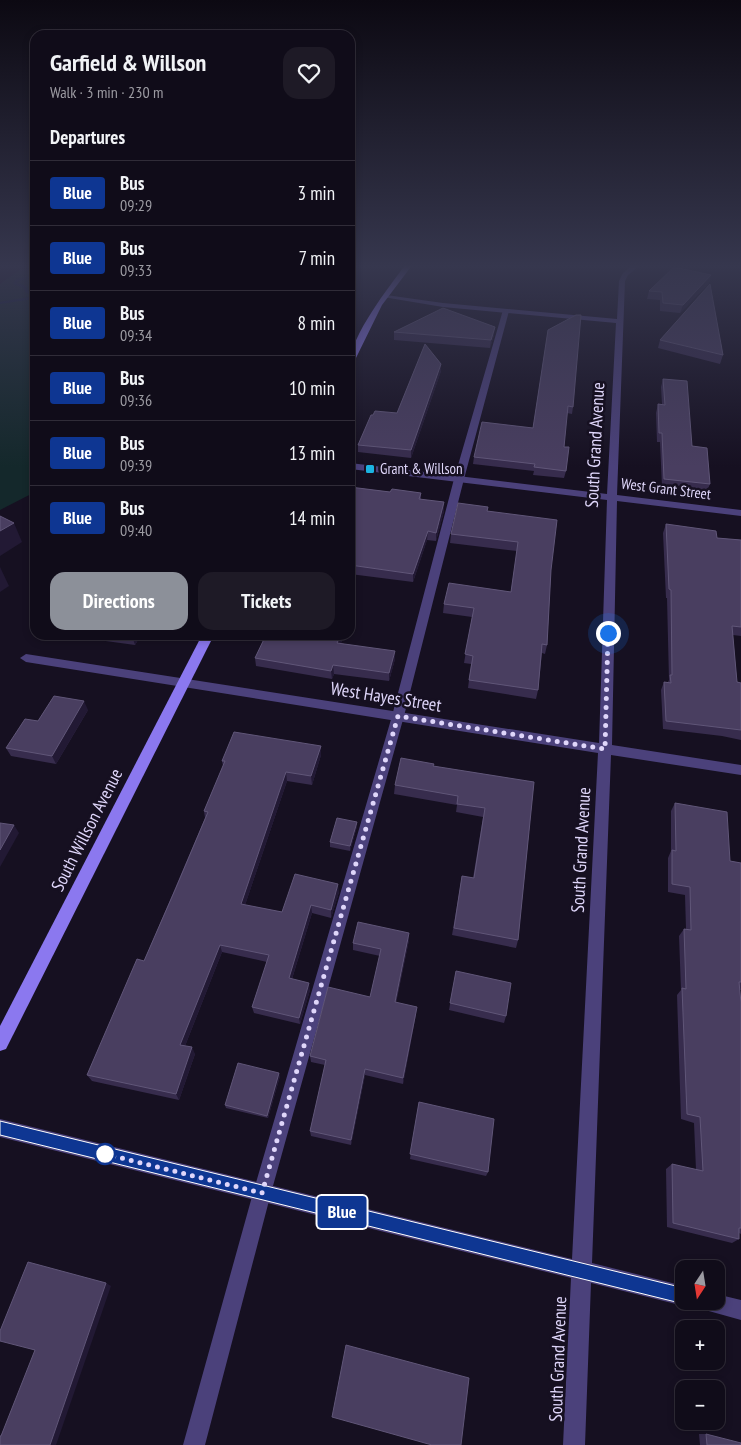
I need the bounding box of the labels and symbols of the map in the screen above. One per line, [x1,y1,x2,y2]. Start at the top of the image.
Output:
street label: South Grand Avenue [580,382,609,508]
place label: Grant & Willson [380,459,463,478]
marker: Grant & Willson [364,463,376,475]
street label: West Grant Street [620,474,712,503]
your location [596,621,621,646]
street label: West Hayes Street [329,676,443,717]
street label: South Willson Avenue [46,765,127,895]
street label: South Grand Avenue [566,787,595,913]
unlabelled marker [94,1143,116,1165]
line badge: Blue [307,1196,377,1228]
north arrow [675,1260,725,1310]
street label: South Grand Avenue [544,1296,571,1422]

